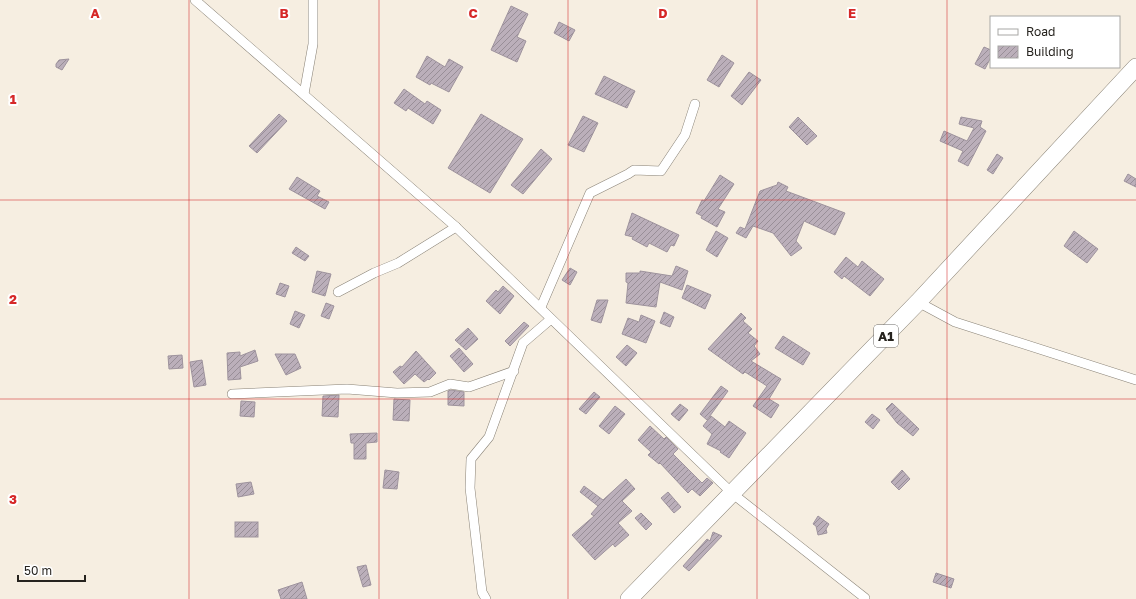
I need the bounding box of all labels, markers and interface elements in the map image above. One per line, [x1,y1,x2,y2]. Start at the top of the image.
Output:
text: A [90,5,100,21]
text: B [279,5,289,21]
text: C [468,5,478,21]
text: D [658,5,668,21]
text: E [848,5,856,21]
legend [990,16,1120,68]
text: Road [1026,24,1055,39]
text: Building [1026,44,1074,59]
text: 1 [10,91,17,107]
text: 2 [9,291,17,307]
road number: A1 [874,325,898,347]
text: 3 [9,491,17,507]
scale bar [18,557,85,583]
text: 50 m [24,563,52,578]

